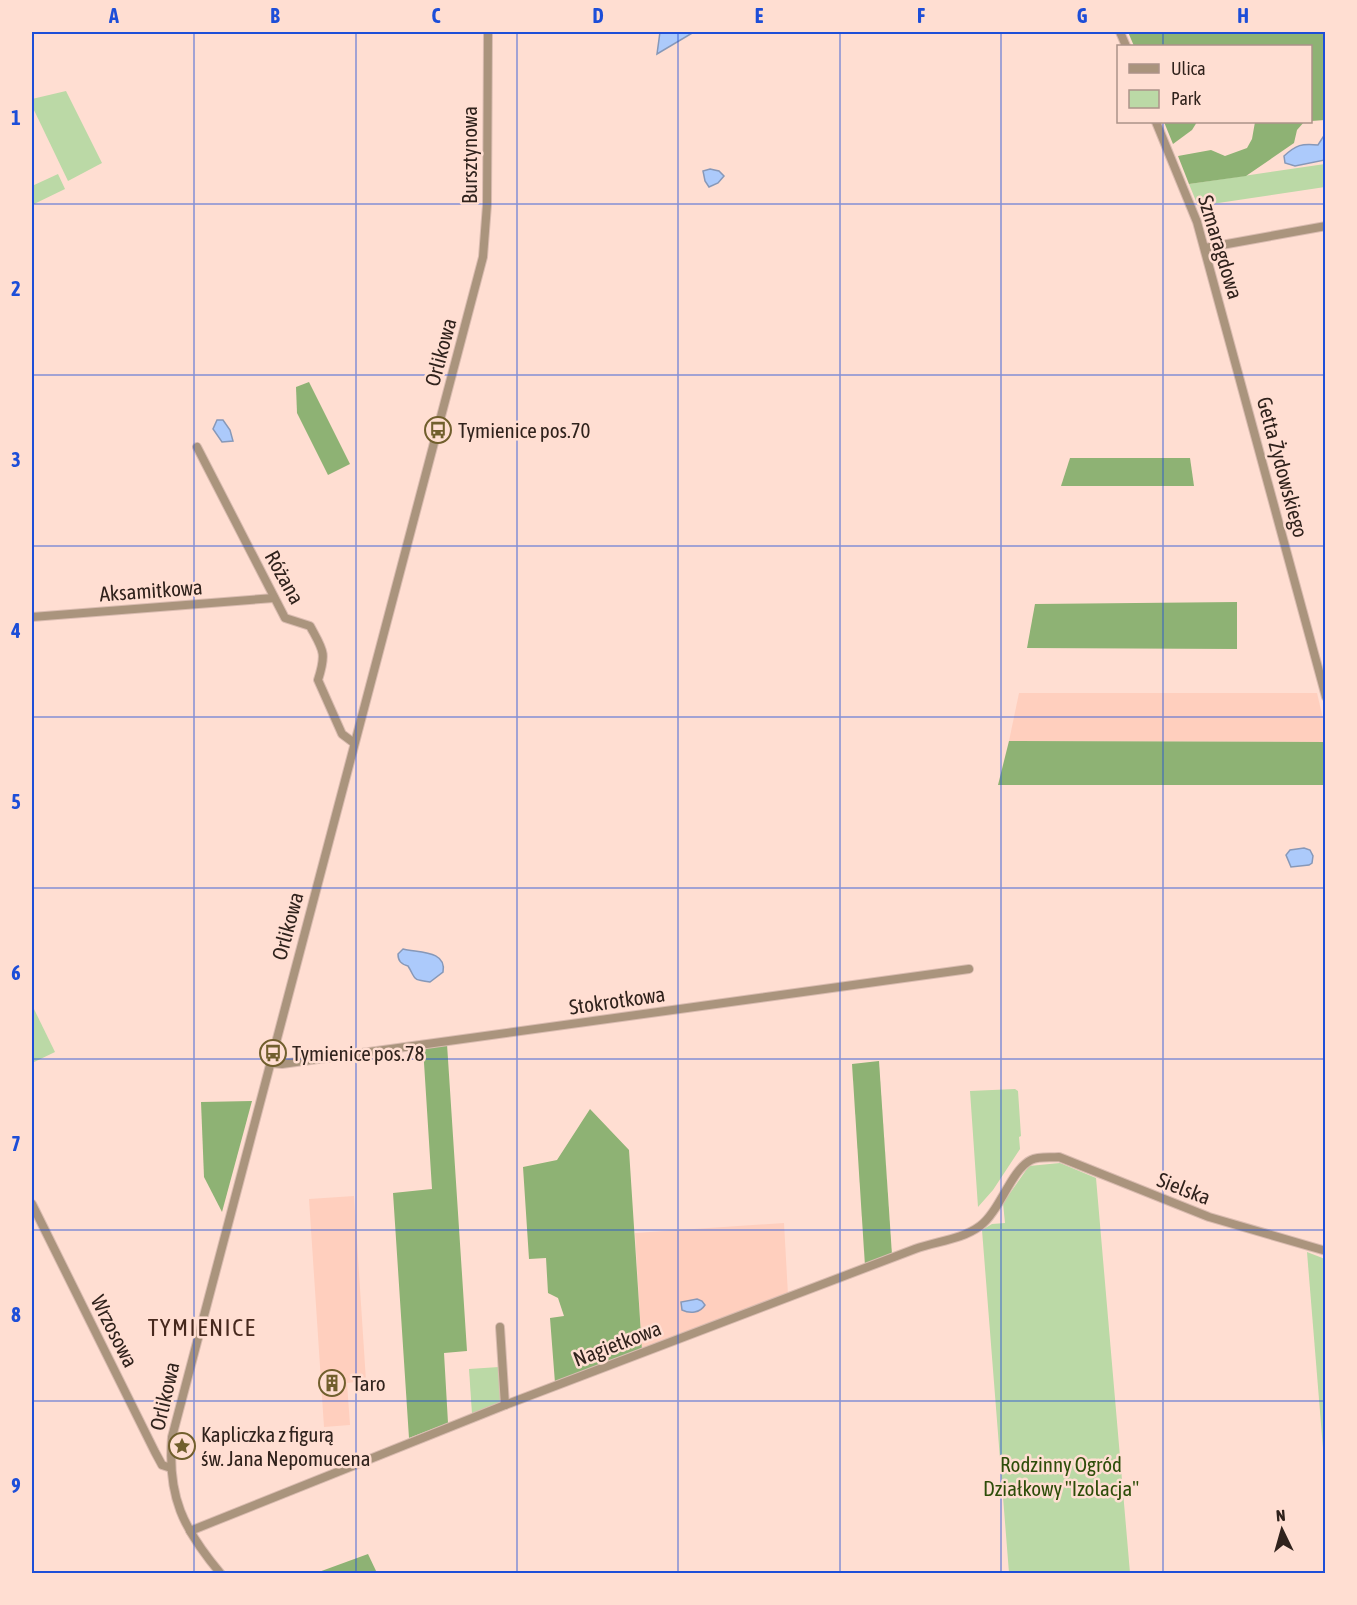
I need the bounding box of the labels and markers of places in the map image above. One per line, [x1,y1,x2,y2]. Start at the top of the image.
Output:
bus stop icon: Tymienice pos.70 [423,415,453,445]
place label: Tymienice pos.70 [458,418,591,442]
bus stop icon: Tymienice pos.78 [258,1038,288,1068]
place label: Tymienice pos.78 [292,1041,425,1065]
building icon: Taro [317,1368,347,1398]
place label: Taro [352,1371,386,1395]
place label: Kapliczka z figurą św. Jana Nepomucena [201,1422,371,1470]
place icon: Kapliczka z figurą św. Jana Nepomucena [167,1431,197,1461]

